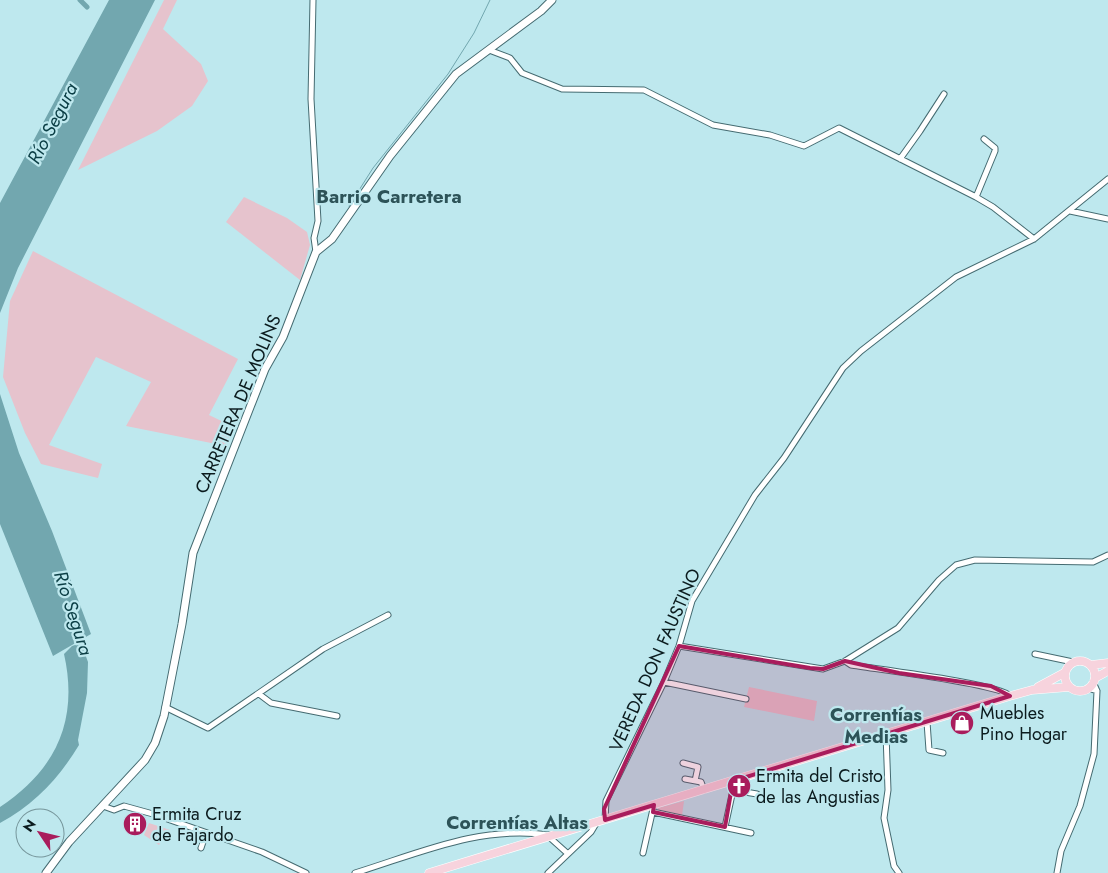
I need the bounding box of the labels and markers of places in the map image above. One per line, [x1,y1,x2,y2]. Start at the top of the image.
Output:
place label: Muebles Pino Hogar [980,700,1068,747]
shop icon: Muebles Pino Hogar [949,710,975,736]
place label: Ermita del Cristo de las Angustias [756,763,883,810]
church icon: Ermita del Cristo de las Angustias [726,773,752,799]
place label: Ermita Cruz de Fajardo [152,801,242,848]
building icon: Ermita Cruz de Fajardo [122,811,148,837]

